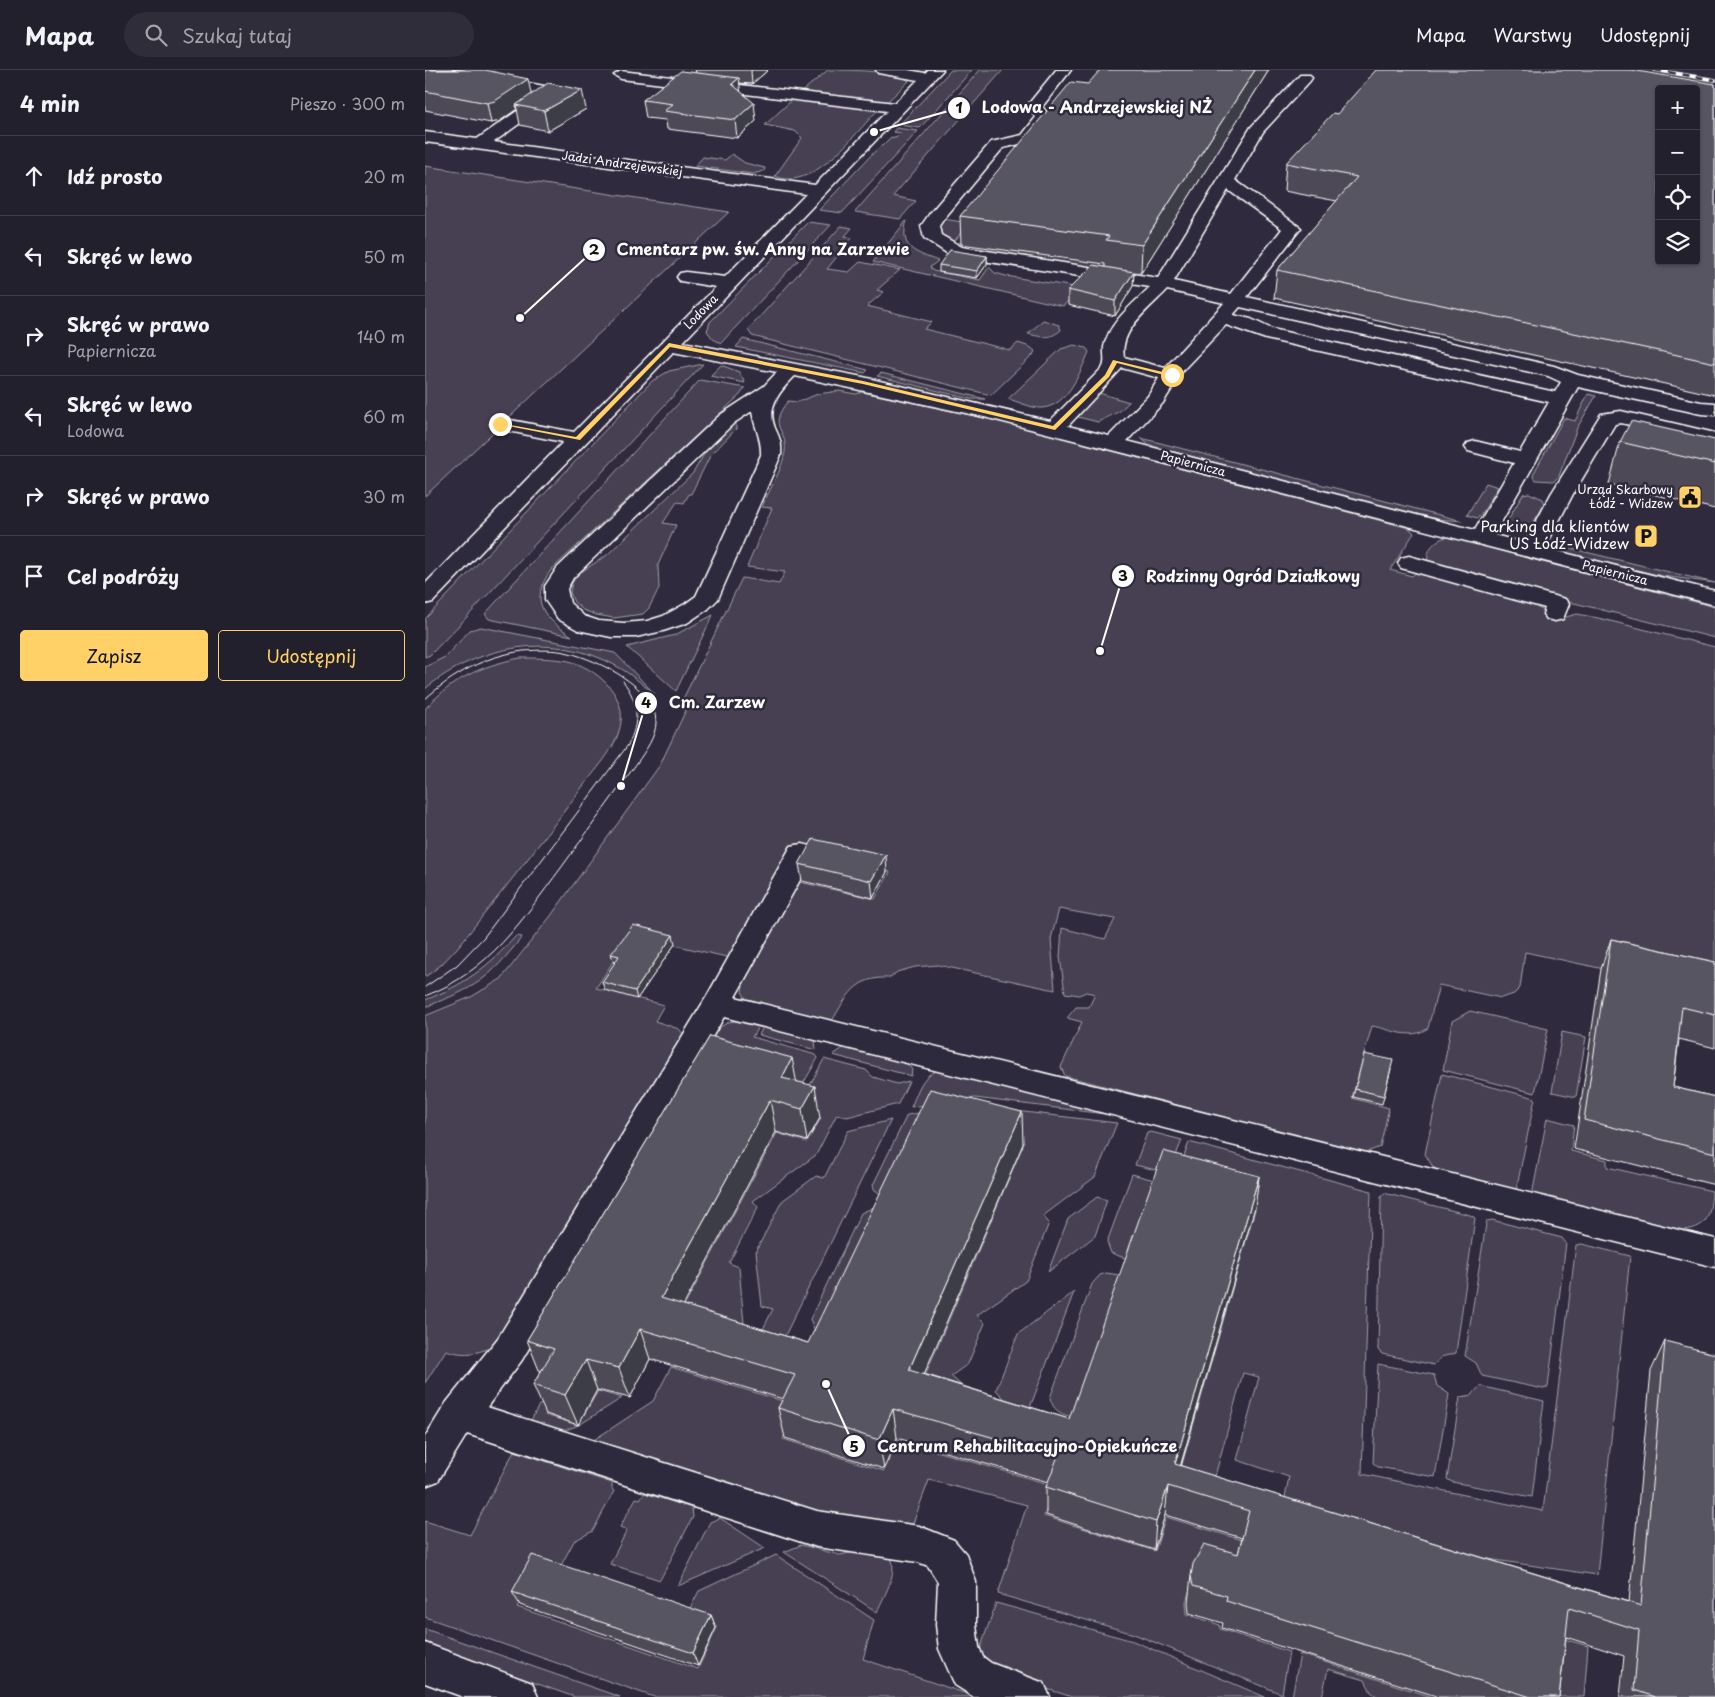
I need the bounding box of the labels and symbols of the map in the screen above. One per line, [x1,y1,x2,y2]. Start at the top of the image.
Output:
callout: Lodowa - Andrzejewskiej NŻ [946,92,1222,123]
text: Lodowa - Andrzejewskiej NŻ [982,94,1212,118]
text: 1 [955,95,963,118]
street label: Jadzi Andrzejewskiej [561,146,684,180]
callout: Cmentarz pw. św. Anny na Zarzewie [582,234,920,265]
text: Cmentarz pw. św. Anny na Zarzewie [617,236,910,260]
text: 2 [589,237,600,260]
street label: Lodowa [679,289,722,333]
route start [1161,364,1184,387]
route end [489,413,512,436]
street label: Papiernicza [1159,446,1228,481]
place label: Urząd Skarbowy Łódź - Widzew [1577,480,1673,512]
public building icon: Urząd Skarbowy Łódź - Widzew [1677,484,1703,510]
place label: Parking dla klientów US Łódź-Widzew [1480,514,1630,554]
parking icon: Parking dla klientów US Łódź-Widzew [1633,523,1659,549]
street label: Papiernicza [1581,555,1650,589]
callout: Rodzinny Ogród Działkowy [1110,561,1371,592]
text: 3 [1118,563,1128,586]
text: Rodzinny Ogród Działkowy [1146,563,1360,587]
callout: Cm. Zarzew [633,687,775,718]
text: Cm. Zarzew [669,689,765,713]
text: 4 [641,690,651,713]
callout: Centrum Rehabilitacyjno-Opiekuńcze [842,1431,1187,1462]
text: Centrum Rehabilitacyjno-Opiekuńcze [877,1433,1177,1457]
text: 5 [849,1434,859,1457]

